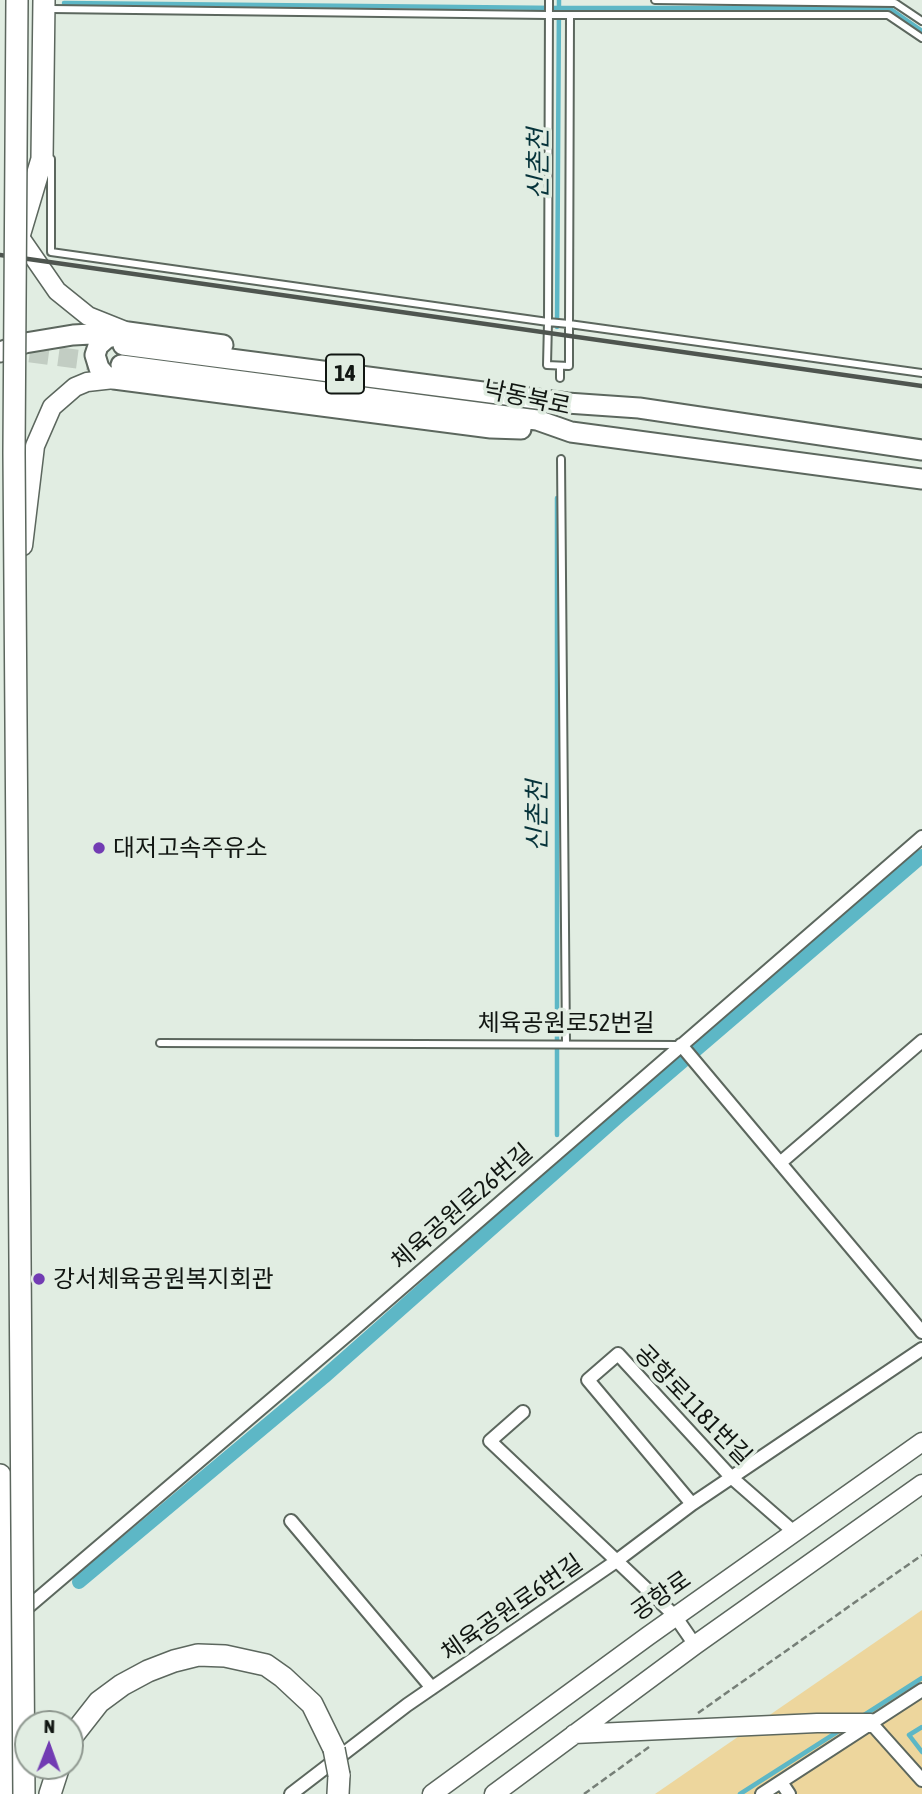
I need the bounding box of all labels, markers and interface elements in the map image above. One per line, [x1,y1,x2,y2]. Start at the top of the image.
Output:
water label: 신촌천 [523,128,555,200]
road number: 14 [326,354,364,394]
street label: 낙동북로 [481,375,573,421]
water label: 신촌천 [522,780,554,852]
place label: 대저고속주유소 [113,834,268,862]
marker: 대저고속주유소 [91,840,107,856]
street label: 체육공원로52번길 [477,1009,655,1037]
street label: 체육공원로26번길 [386,1138,538,1276]
place label: 강서체육공원복지회관 [53,1265,274,1293]
marker: 강서체육공원복지회관 [31,1271,47,1287]
street label: 공항로1181번길 [629,1339,757,1471]
street label: 체육공원로6번길 [436,1549,588,1667]
street label: 공항로 [626,1565,696,1627]
north arrow [14,1710,84,1780]
text: N [44,1715,55,1737]

